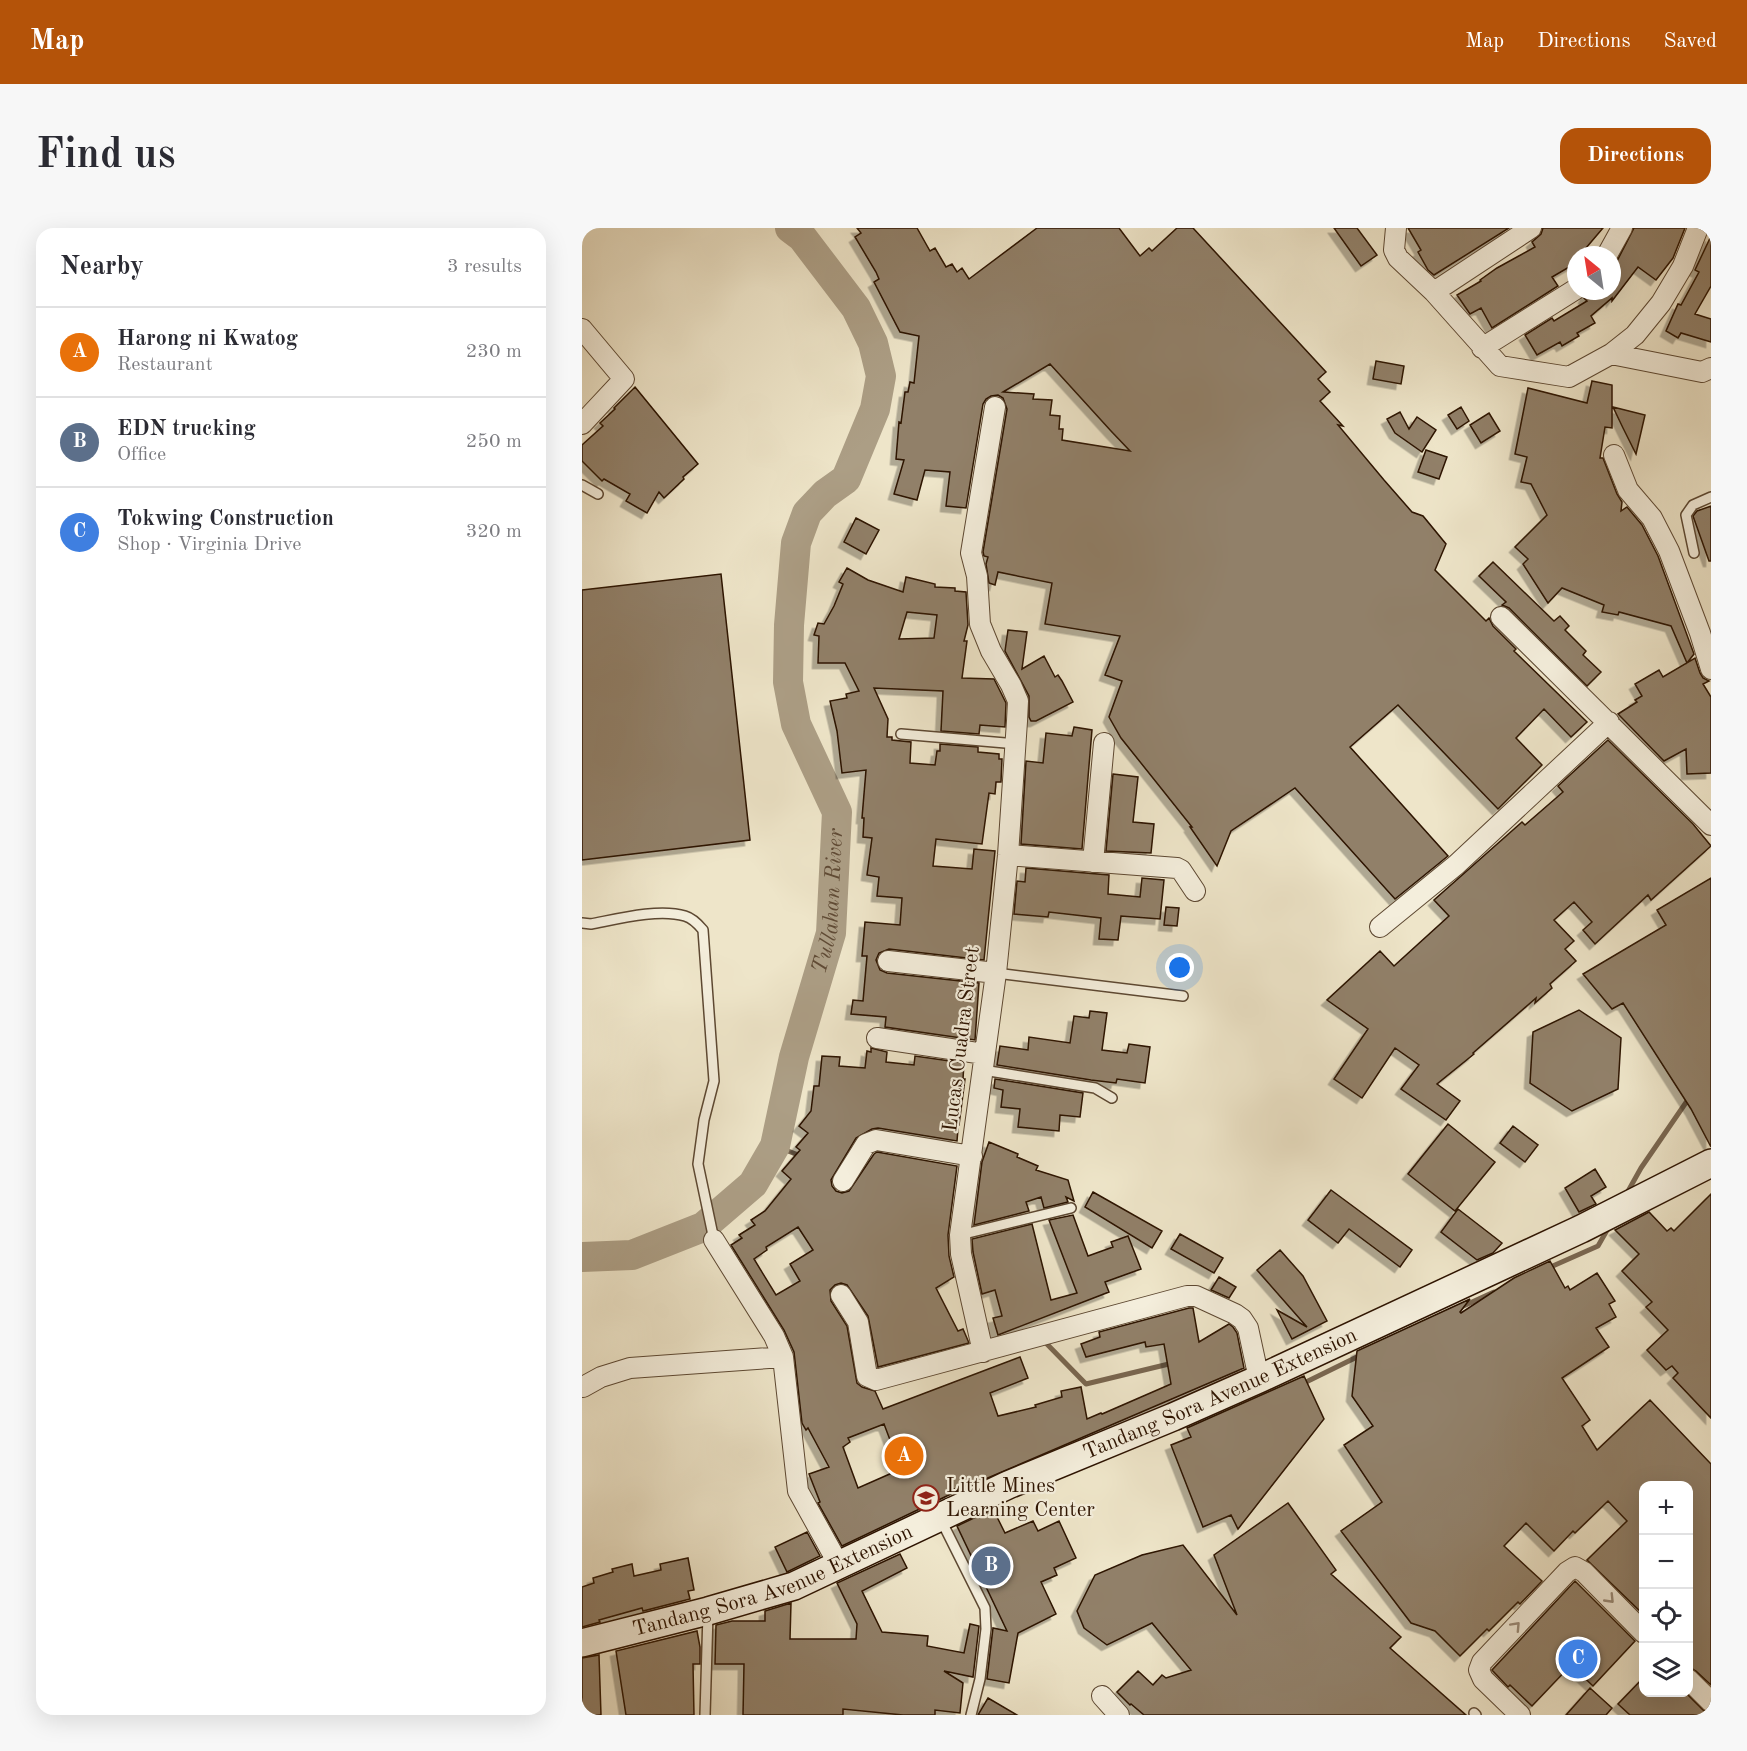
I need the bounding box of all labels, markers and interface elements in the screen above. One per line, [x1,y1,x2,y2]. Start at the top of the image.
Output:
text: Map [30,28,84,56]
text: Map [1465,31,1504,52]
text: Directions [1537,31,1631,52]
text: Saved [1664,31,1717,52]
button: Directions [1560,128,1711,184]
text: Find us [36,135,175,177]
north arrow [1567,246,1621,300]
text: Nearby [60,254,144,280]
text: 3 results [447,257,522,277]
text: Harong ni Kwatog [117,328,298,350]
text: A [72,342,87,362]
text: 230 m [466,342,522,362]
text: Restaurant [117,355,213,375]
text: EDN trucking [117,418,256,440]
text: B [72,432,87,452]
text: 250 m [466,432,522,452]
text: Office [117,445,166,465]
text: Tokwing Construction [117,508,334,530]
text: C [73,522,86,542]
text: 320 m [466,522,522,542]
text: Shop · Virginia Drive [117,535,301,555]
water label: Tullahan River [809,828,847,976]
street label: Lucas Cuadra Street [940,945,984,1133]
your location [1165,953,1194,982]
street label: Tandang Sora Avenue Extension [1080,1324,1360,1463]
pin: A [884,1434,924,1478]
place label: Little Mines Learning Center [946,1476,1095,1521]
map controls [1639,1481,1693,1697]
button: + [1639,1481,1693,1535]
school or university icon: Little Mines Learning Center [911,1483,941,1513]
street label: Tandang Sora Avenue Extension [630,1521,916,1640]
button: − [1639,1535,1693,1589]
pin: B [972,1544,1010,1588]
button: locate [1639,1589,1693,1643]
one-way arrow [1603,1592,1614,1603]
one-way arrow [1509,1622,1520,1633]
pin: C [1558,1636,1598,1682]
button: layers [1639,1643,1693,1697]

